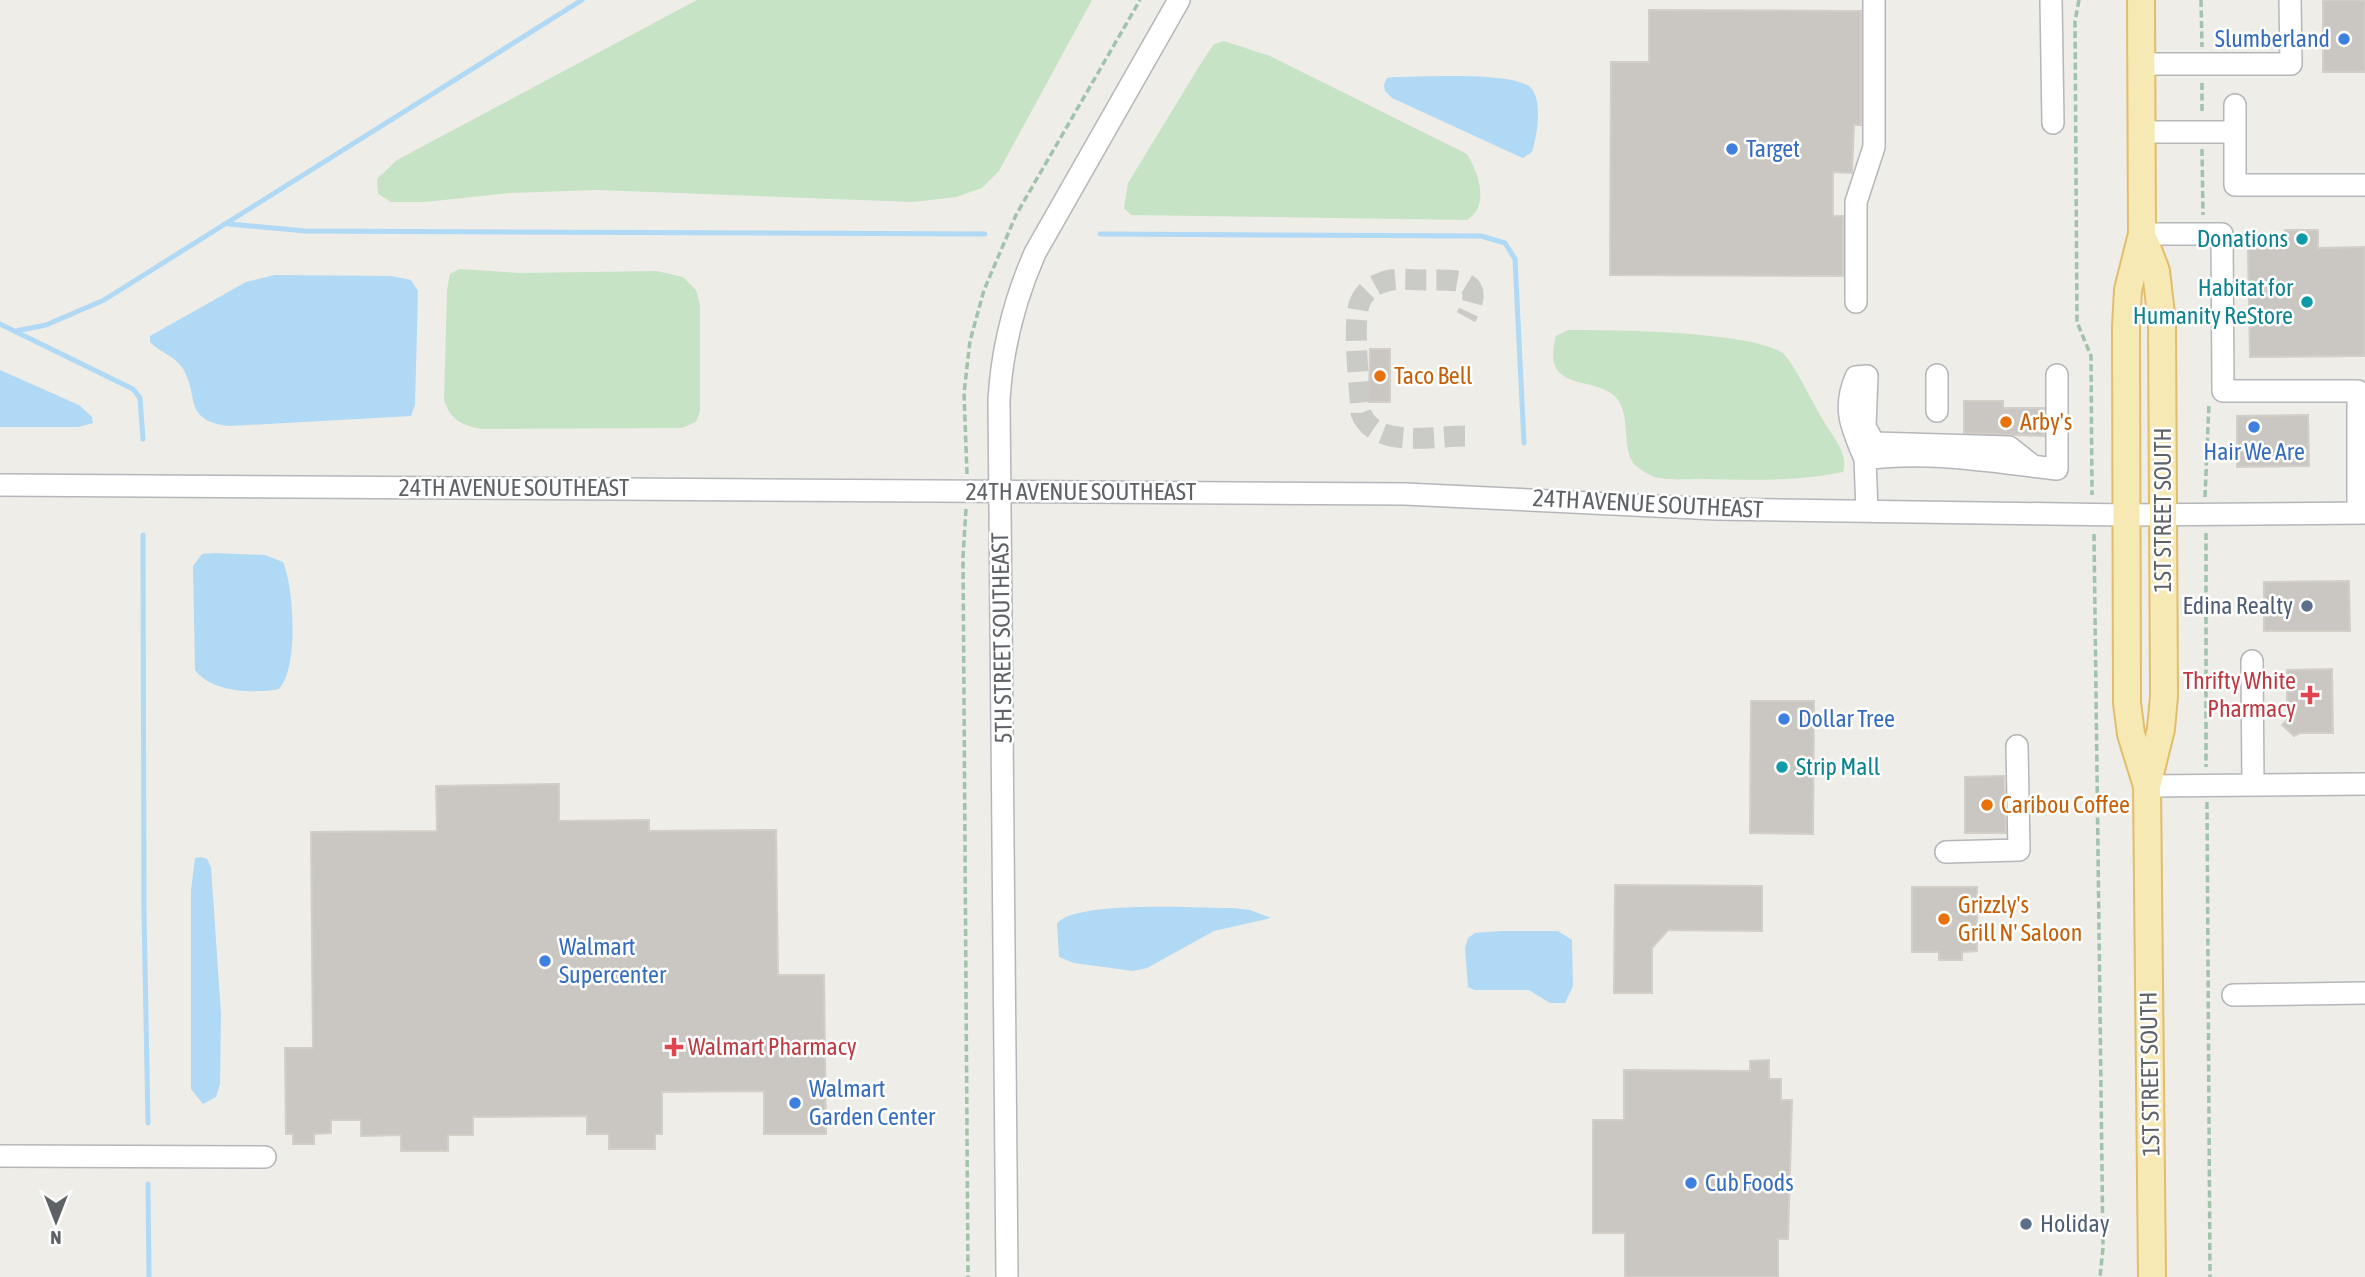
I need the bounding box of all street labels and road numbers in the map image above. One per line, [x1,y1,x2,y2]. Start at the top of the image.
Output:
street label: 1ST STREET SOUTH [2149,428,2176,592]
street label: 24TH AVENUE SOUTHEAST [399,474,630,501]
street label: 24TH AVENUE SOUTHEAST [966,478,1197,505]
street label: 24TH AVENUE SOUTHEAST [1532,484,1764,523]
street label: 5TH STREET SOUTHEAST [986,532,1017,744]
street label: 1ST STREET SOUTH [2135,991,2164,1157]

